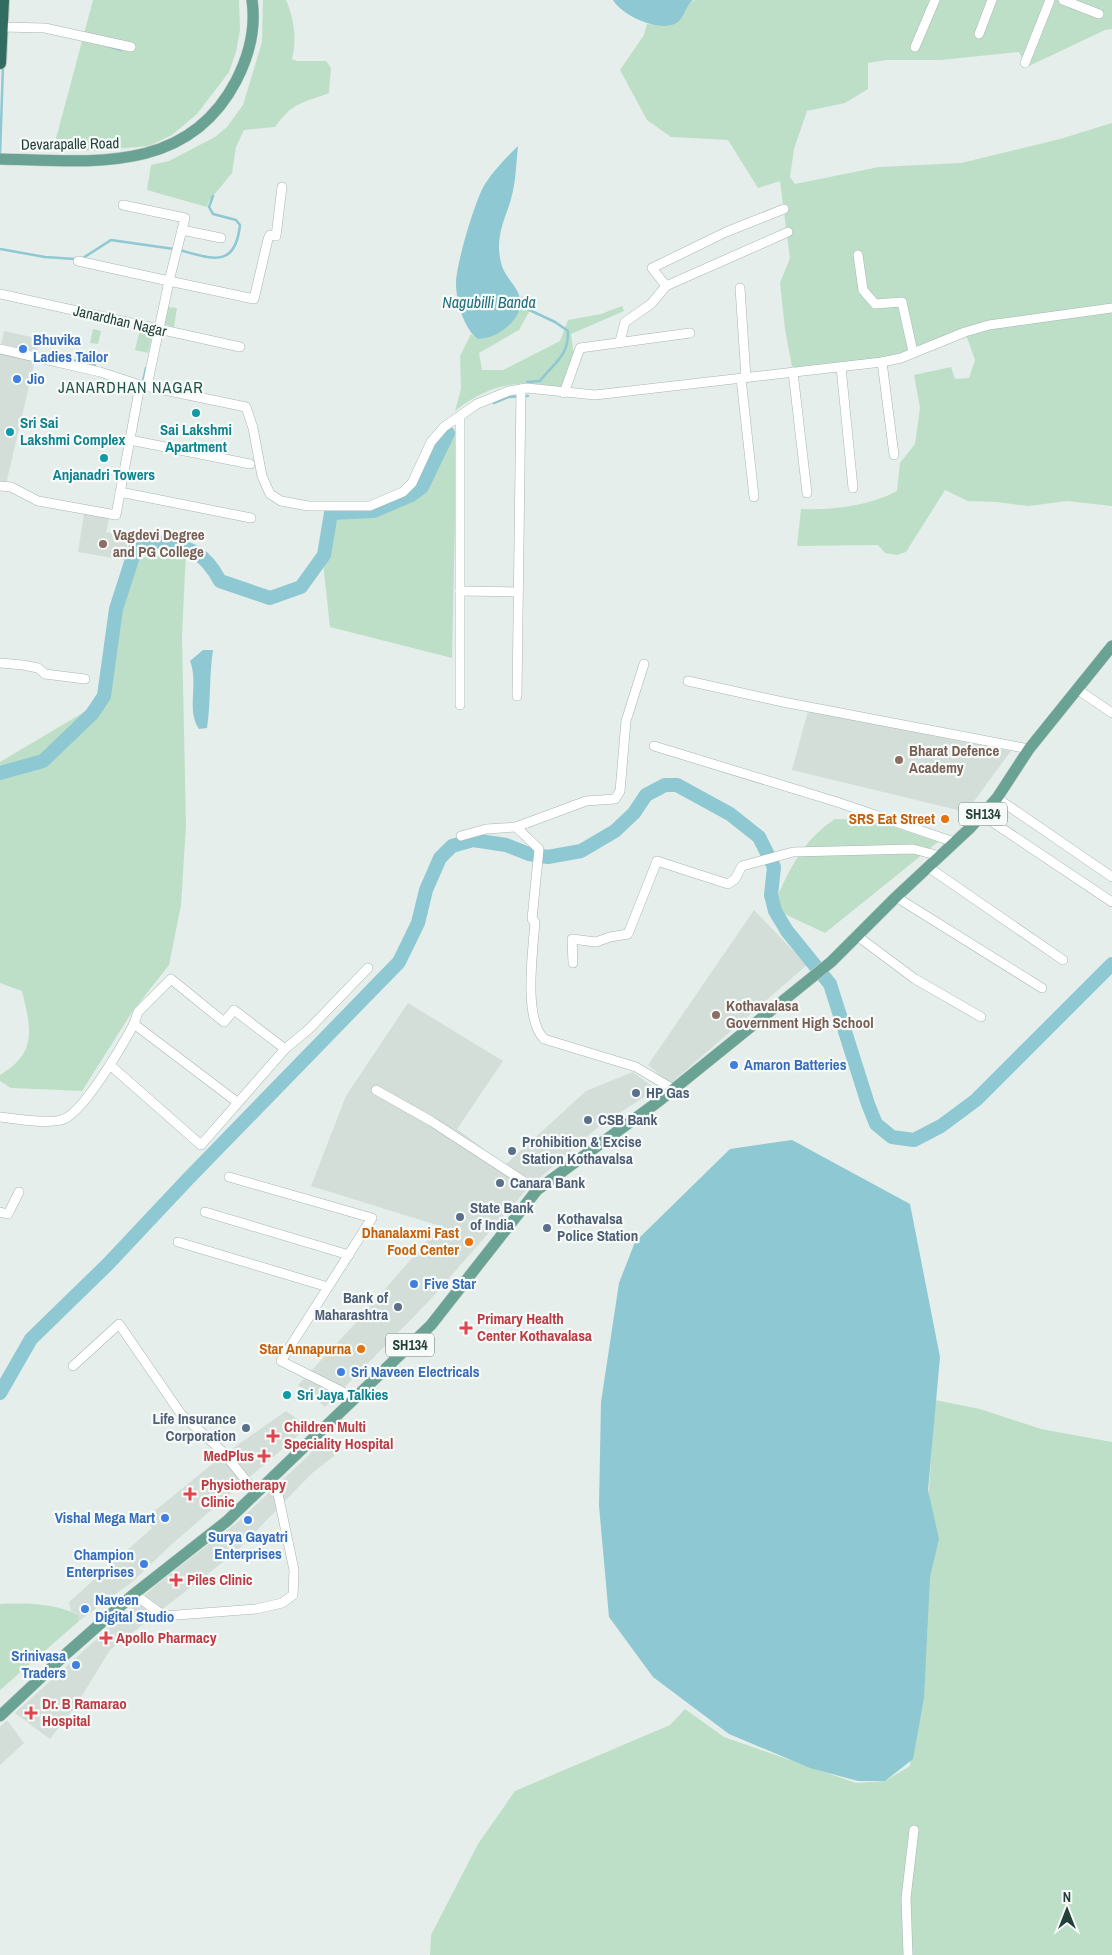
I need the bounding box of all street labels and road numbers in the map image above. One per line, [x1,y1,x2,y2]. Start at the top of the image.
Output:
street label: Devarapalle Road [21,132,119,155]
street label: Janardhan Nagar [71,300,169,341]
road number: SH134 [959,802,1007,826]
road number: SH134 [386,1334,434,1356]

